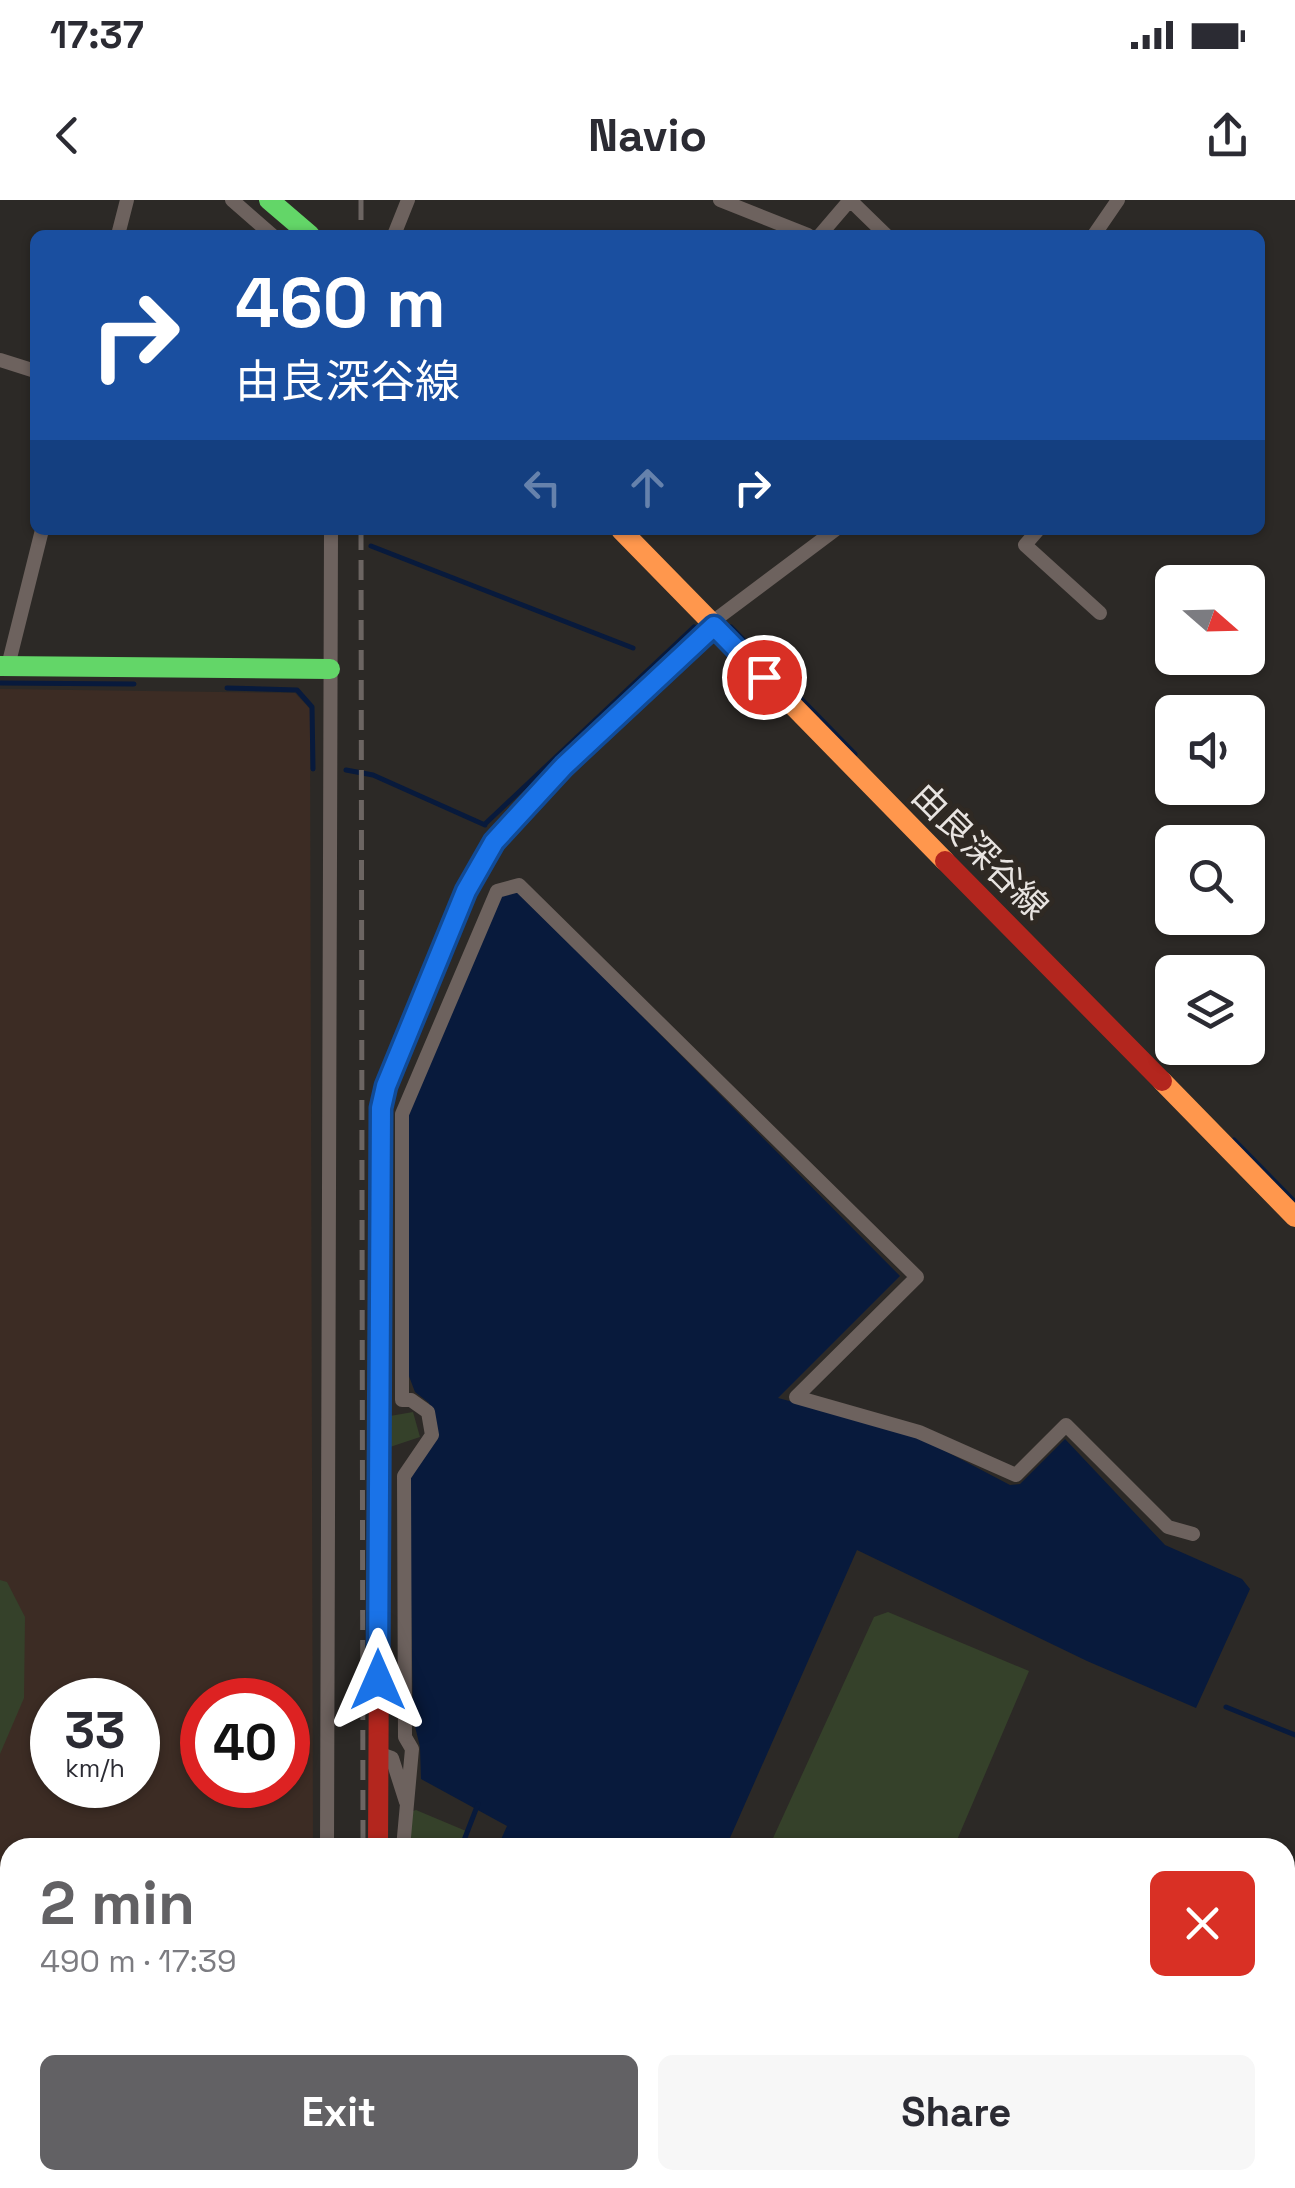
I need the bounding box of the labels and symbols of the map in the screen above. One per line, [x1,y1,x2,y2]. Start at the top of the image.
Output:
north arrow [1155,565,1265,675]
pin [722,635,807,720]
street label: 由良深谷線 [903,774,1057,928]
position arrow [326,1628,430,1732]
speed limit sign: 40 [180,1678,310,1808]

